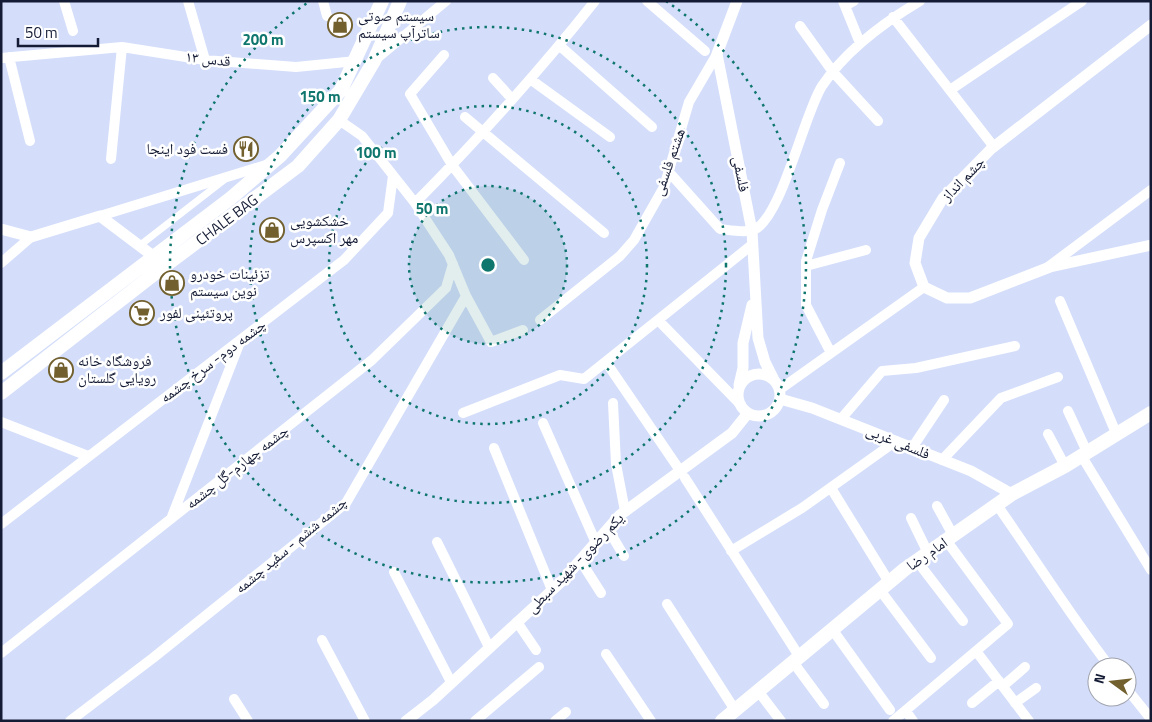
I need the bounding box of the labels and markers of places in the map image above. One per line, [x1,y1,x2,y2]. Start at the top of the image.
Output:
place label: سیستم صوتی ساترآپ سیستم [358,4,440,44]
shop icon: سیستم صوتی ساترآپ سیستم [327,12,353,38]
restaurant icon: فست فود اينجا [233,136,259,162]
place label: فست فود اينجا [146,137,228,160]
place label: خشکشویی مهر اکسپرس [290,209,358,249]
shop icon: خشکشویی مهر اکسپرس [259,217,285,243]
centre of rings [479,256,497,274]
place label: تزئینات خودرو نوین سیستم [190,262,270,302]
shop icon: تزئینات خودرو نوین سیستم [159,270,185,296]
supermarket icon: پروتئینی لفور [129,300,155,326]
place label: پروتئینی لفور [159,301,233,324]
place label: فروشگاه خانه رویایی گلستان [78,349,157,389]
shop icon: فروشگاه خانه رویایی گلستان [48,357,74,383]

